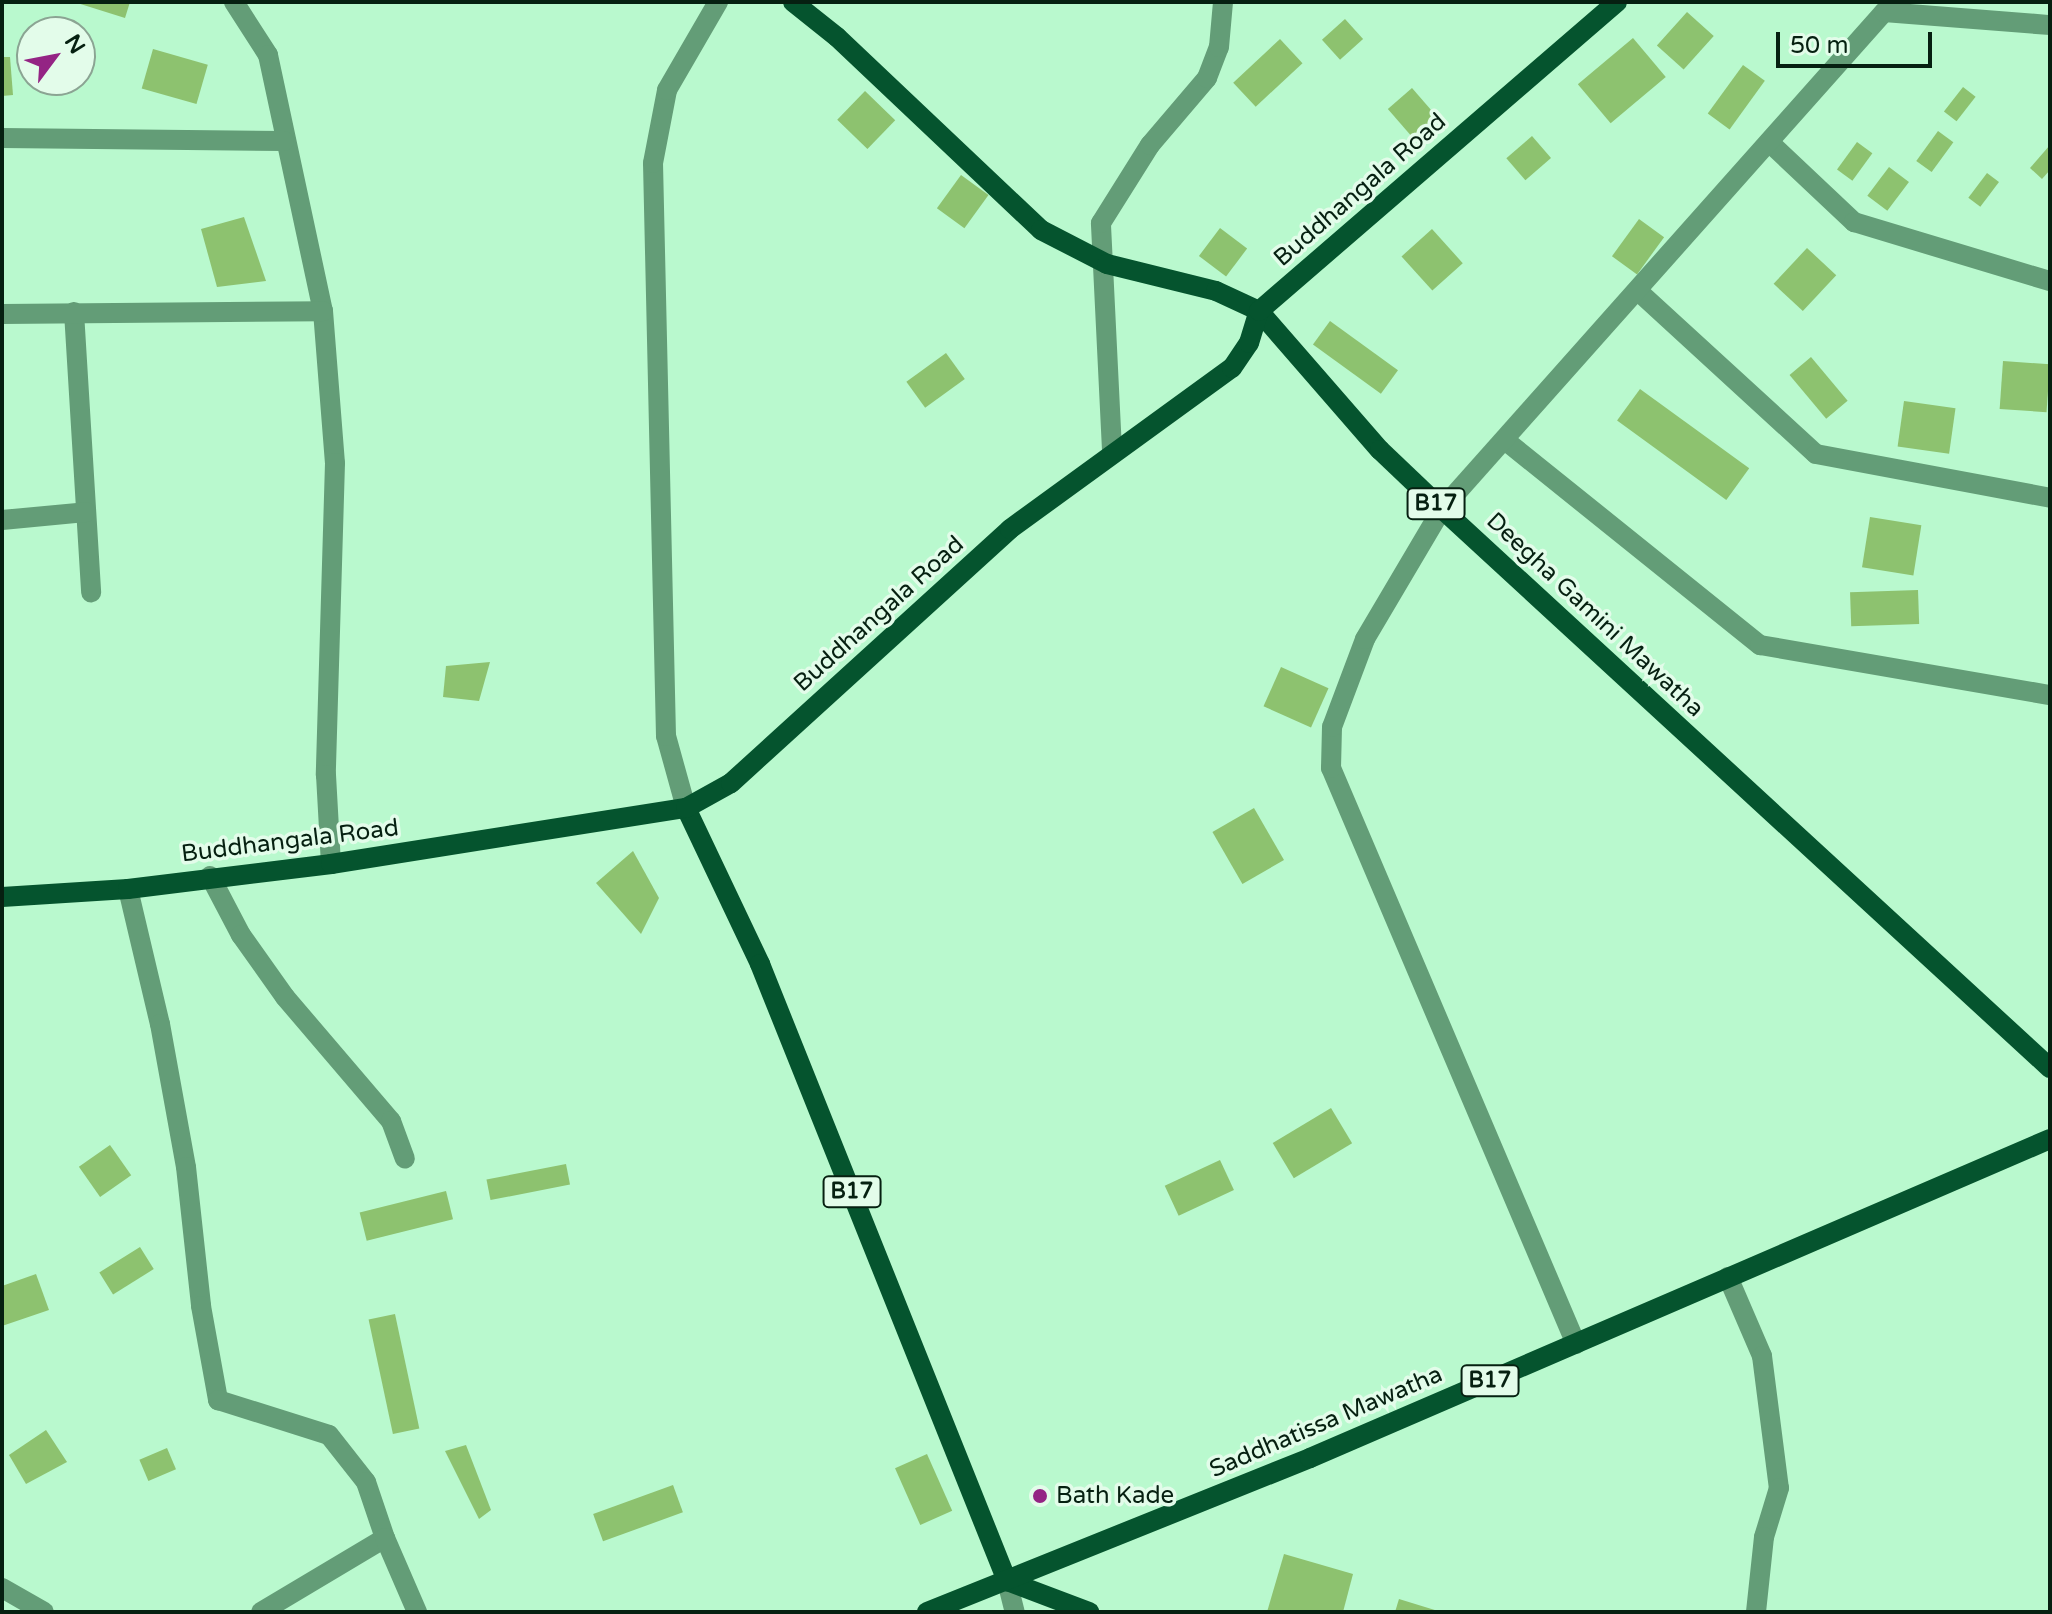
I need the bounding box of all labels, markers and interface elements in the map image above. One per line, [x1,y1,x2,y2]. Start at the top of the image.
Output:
north arrow [16,16,96,96]
scale bar [1780,16,1936,66]
text: N [59,30,90,59]
text: 50 m [1790,31,1848,60]
street label: Buddhangala Road [1268,107,1452,273]
road number: B17 [1406,486,1466,522]
street label: Deegha Gamini Mawatha [1480,507,1710,723]
street label: Buddhangala Road [788,530,970,698]
street label: Buddhangala Road [180,813,400,869]
road number: B17 [822,1174,882,1210]
street label: Saddhatissa Mawatha [1205,1360,1447,1484]
road number: B17 [1460,1363,1520,1399]
place label: Bath Kade [1056,1482,1174,1510]
marker: Bath Kade [1031,1487,1049,1505]

